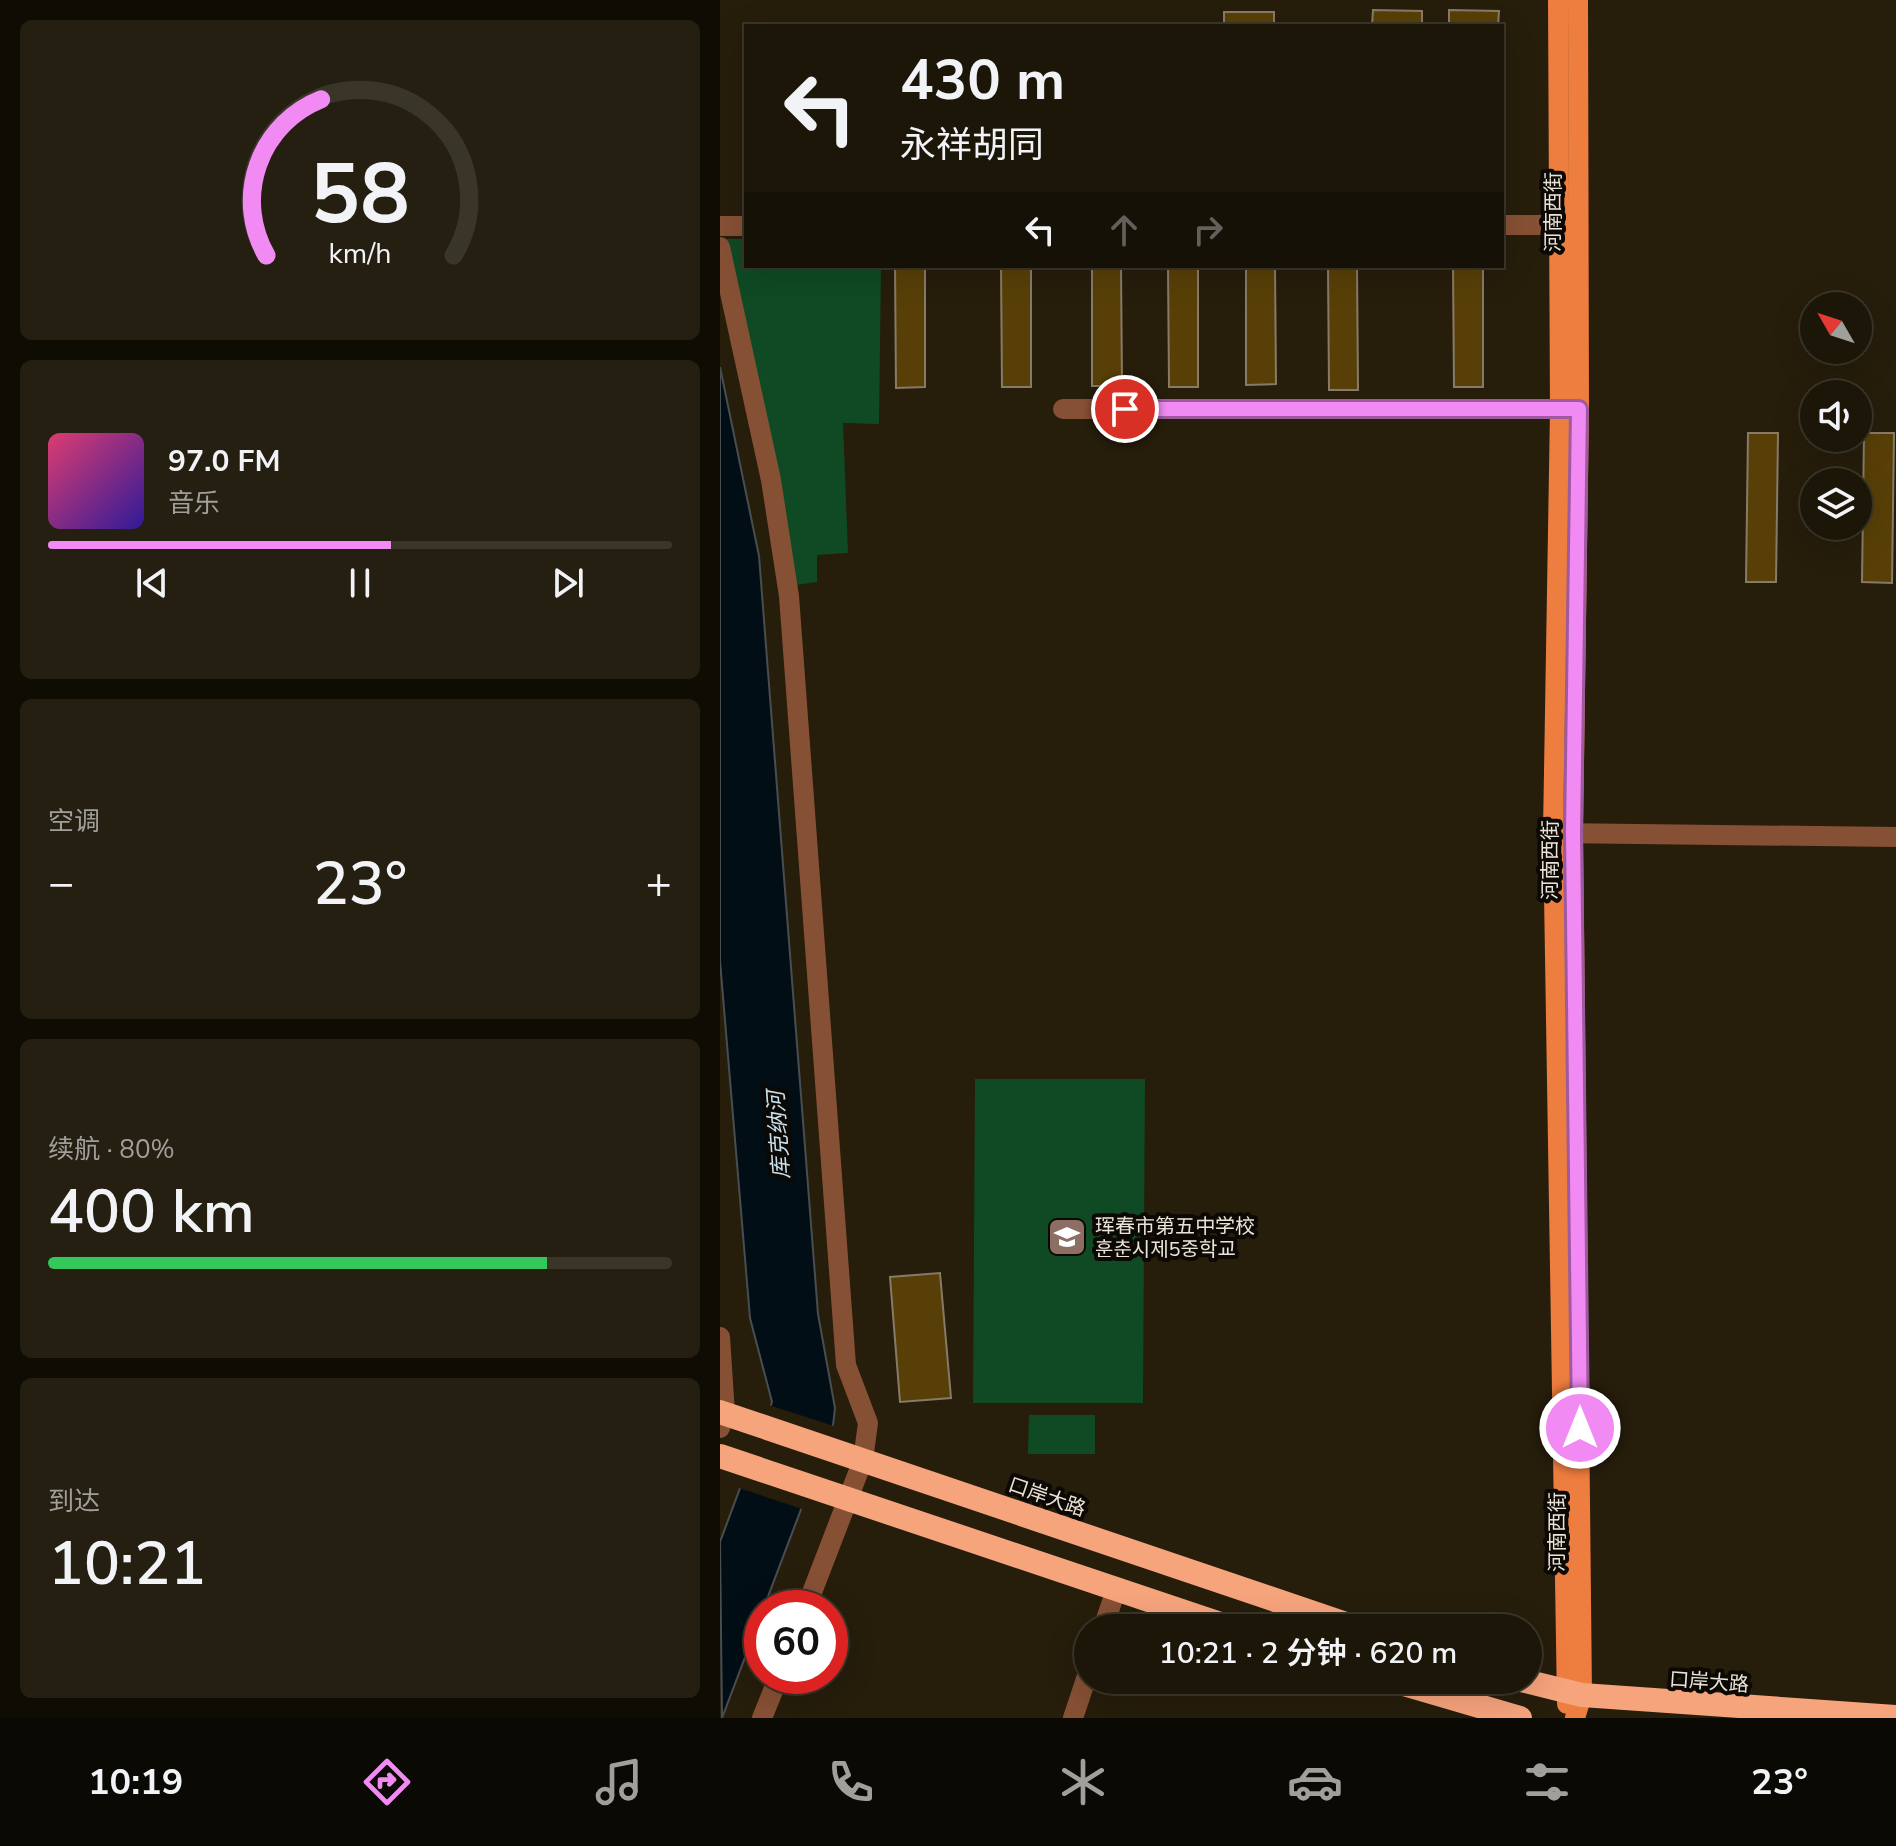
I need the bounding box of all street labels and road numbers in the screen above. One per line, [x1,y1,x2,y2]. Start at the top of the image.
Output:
street label: 河南西街 [1540,172,1567,252]
street label: 河南西街 [1537,820,1564,900]
street label: 口岸大路 [1005,1471,1089,1523]
street label: 河南西街 [1544,1492,1571,1572]
street label: 口岸大路 [1668,1666,1750,1698]

